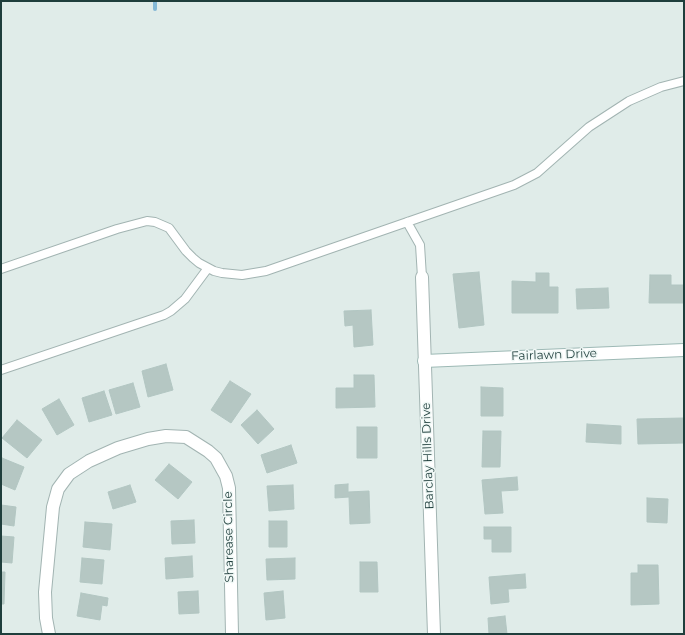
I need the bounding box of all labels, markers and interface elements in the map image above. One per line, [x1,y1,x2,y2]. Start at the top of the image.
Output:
street label: Fairlawn Drive [511,346,597,364]
street label: Barclay Hills Drive [419,402,437,510]
street label: Sharease Circle [221,491,237,583]

